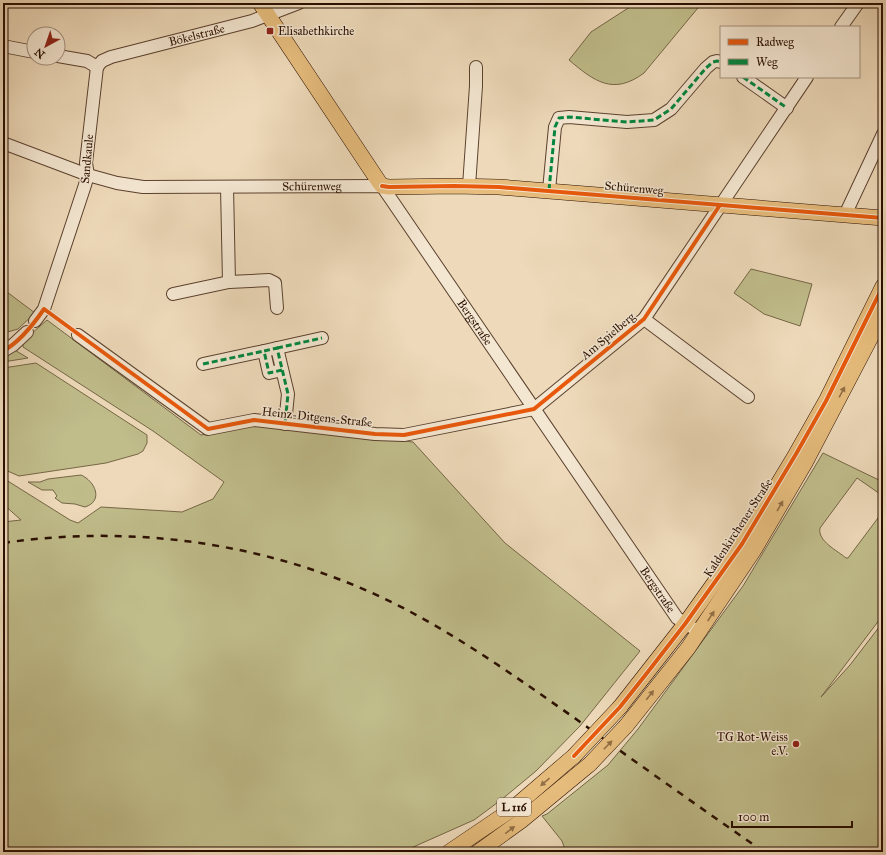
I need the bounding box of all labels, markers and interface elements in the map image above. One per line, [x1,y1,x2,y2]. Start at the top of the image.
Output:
street label: Bökelstraße [167,21,226,49]
place label: Elisabethkirche [278,24,354,38]
north arrow [26,26,66,66]
marker: Elisabethkirche [265,26,275,36]
legend [720,26,860,78]
text: Radweg [756,35,794,50]
text: N [32,45,48,61]
text: Weg [756,55,778,70]
street label: Sandkaule [78,134,96,184]
street label: Schürenweg [604,178,664,199]
street label: Schürenweg [282,179,342,194]
street label: Bergstraße [454,296,496,348]
street label: Am Spielberg [577,309,639,364]
one-way arrow [839,386,846,398]
street label: Heinz-Ditgens-Straße [261,404,373,431]
street label: Kaldenkirchener Straße [701,476,775,580]
one-way arrow [776,500,783,512]
street label: Bergstraße [637,564,678,615]
one-way arrow [707,610,714,622]
one-way arrow [646,690,655,701]
place label: TG Rot-Weiss e.V. [717,730,788,758]
marker: TG Rot-Weiss e.V. [791,739,801,749]
one-way arrow [603,740,613,750]
one-way arrow [539,777,550,786]
road number: L 116 [497,798,531,816]
scale bar [732,803,852,829]
text: 100 m [738,810,769,824]
one-way arrow [504,825,515,834]

